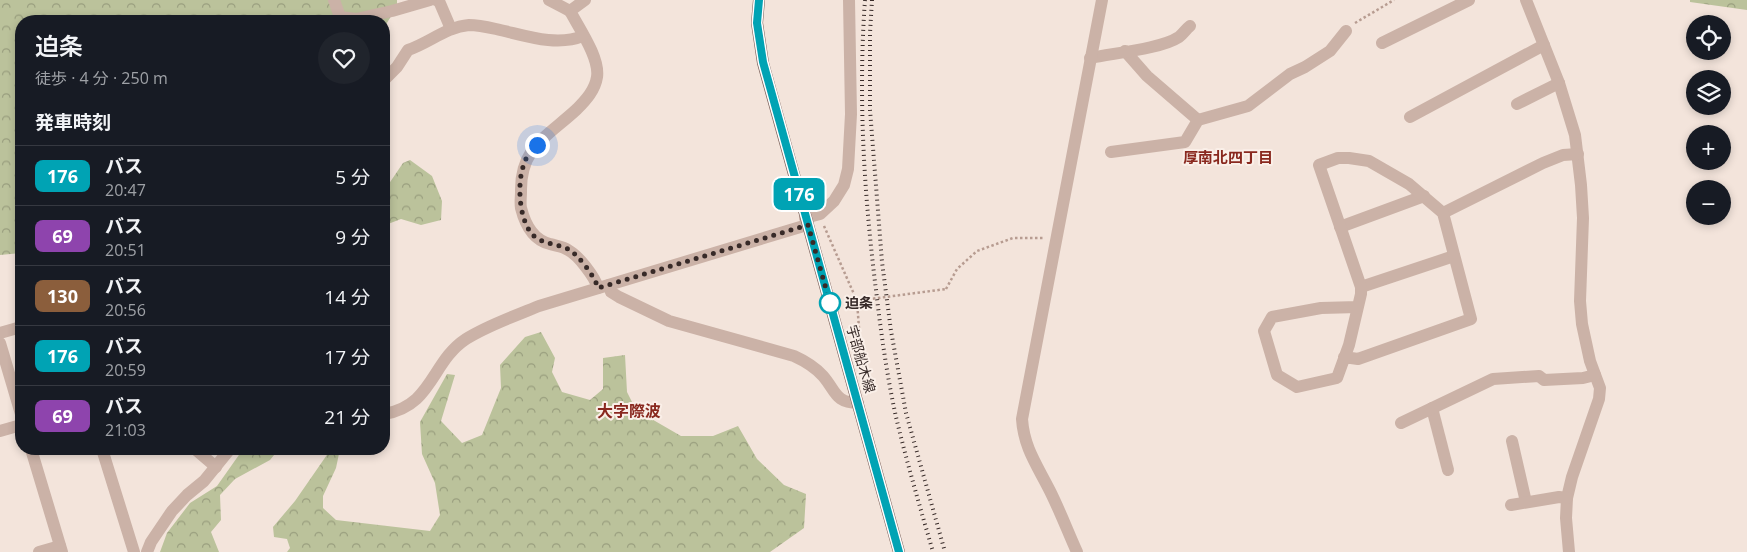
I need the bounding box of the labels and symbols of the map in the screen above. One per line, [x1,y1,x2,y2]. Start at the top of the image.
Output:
your location [525,133,550,158]
district label: 厚南北四丁目 [1183,147,1273,167]
line badge: 176 [770,178,828,210]
marker: 迫条 [819,292,841,314]
place label: 迫条 [845,293,873,312]
street label: 宇部船木線 [843,323,880,395]
district label: 大字際波 [597,400,661,422]

